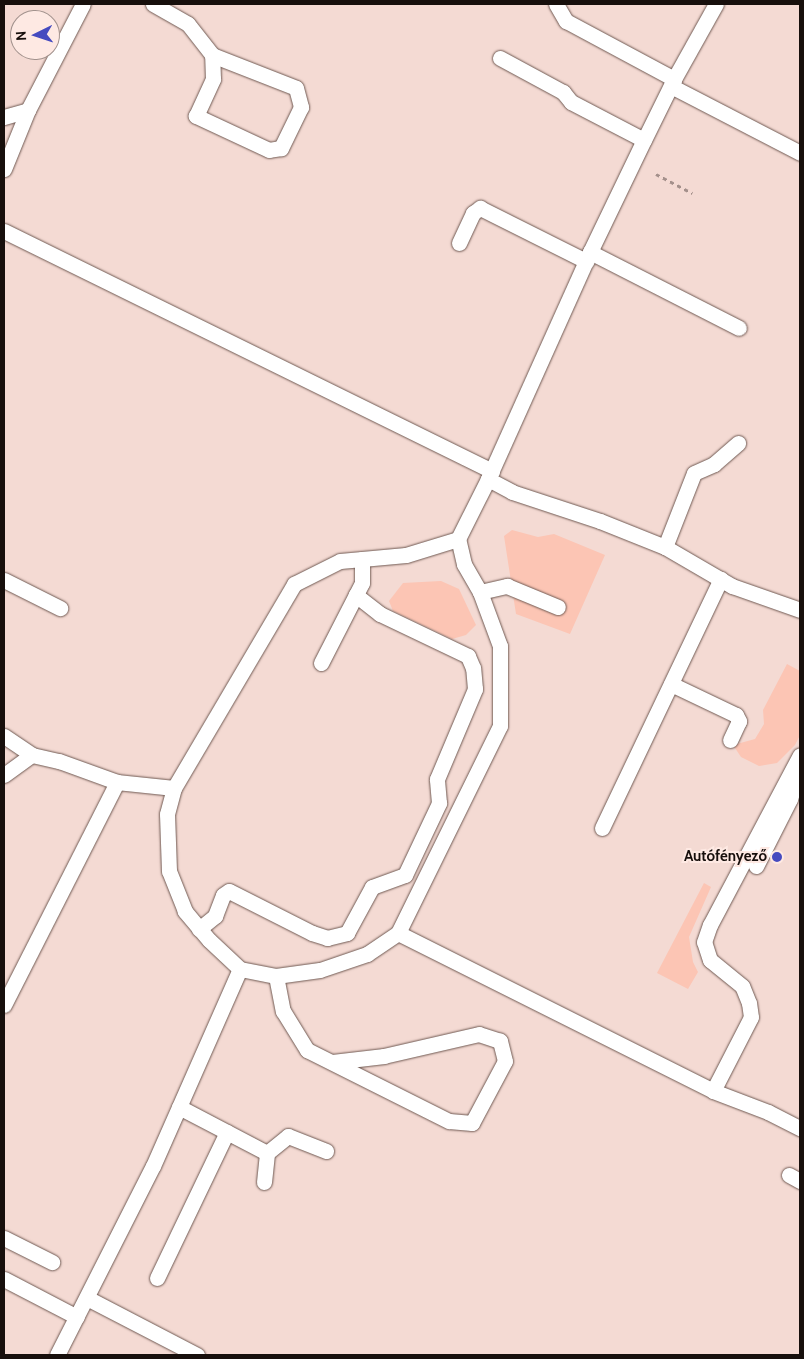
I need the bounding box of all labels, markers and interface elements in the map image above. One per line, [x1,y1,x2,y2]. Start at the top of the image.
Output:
north arrow [10,10,60,60]
text: N [12,30,30,42]
place label: Autófényező [684,848,767,866]
marker: Autófényező [771,851,783,863]

